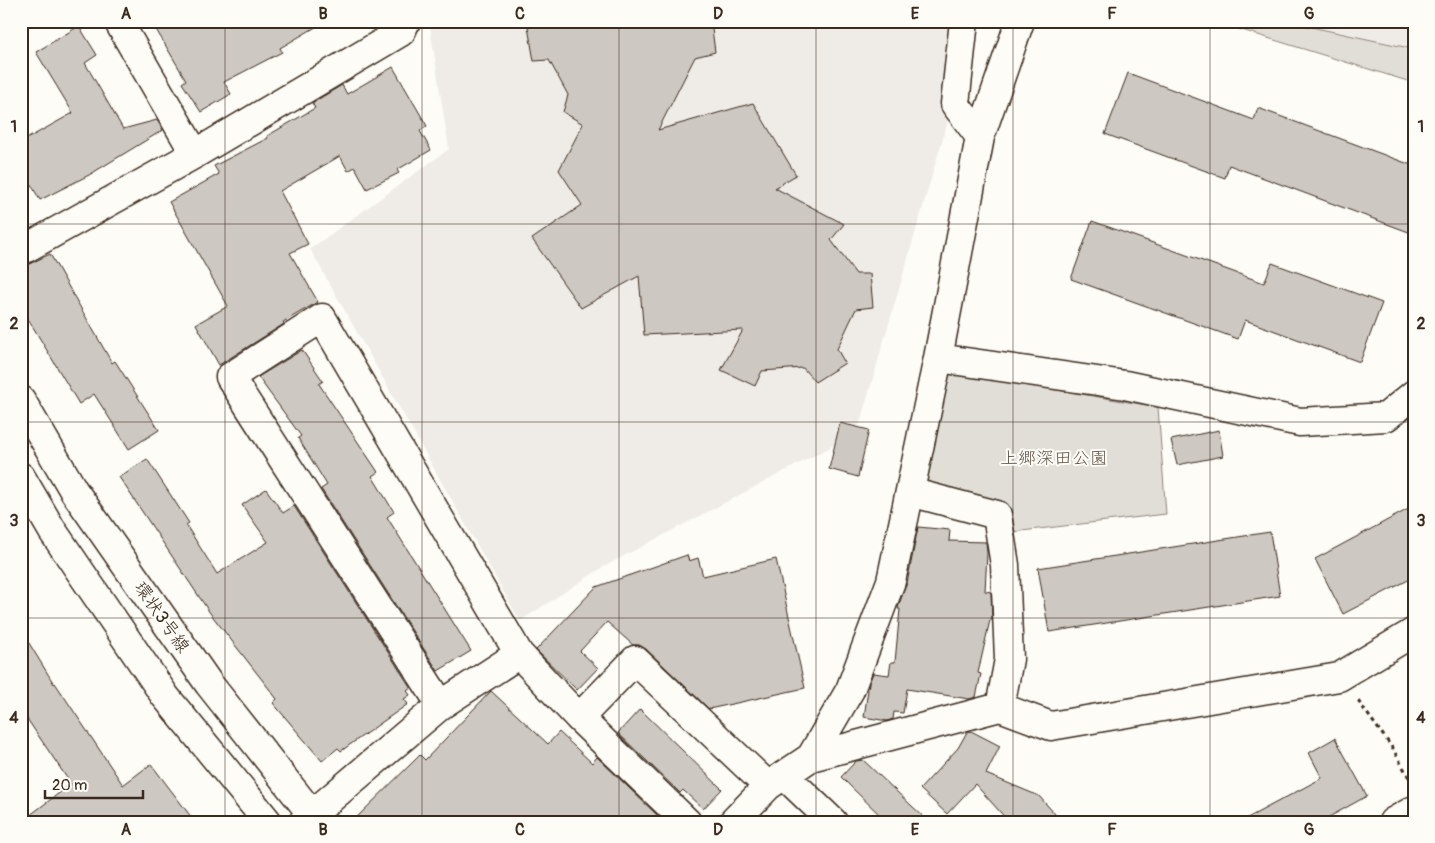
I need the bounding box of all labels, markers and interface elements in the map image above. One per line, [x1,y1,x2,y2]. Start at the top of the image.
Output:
text: A [121,4,132,24]
text: B [318,4,328,24]
text: C [515,4,525,24]
text: D [713,4,723,24]
text: E [911,4,920,24]
text: F [1107,4,1117,24]
text: G [1304,4,1315,24]
text: 1 [11,117,17,137]
text: 1 [1418,117,1424,137]
text: 2 [10,314,19,334]
text: 2 [1417,314,1426,334]
park label: 上郷深田公園 [1000,447,1108,470]
text: 3 [10,511,19,531]
text: 3 [1417,511,1426,531]
street label: 環状3号線 [129,577,195,657]
text: 4 [9,708,19,728]
text: 4 [1416,708,1426,728]
scale bar [45,768,142,800]
text: 20 m [52,776,87,795]
text: A [121,820,132,840]
text: B [318,820,328,840]
text: C [515,820,525,840]
text: D [713,820,723,840]
text: E [911,820,920,840]
text: F [1107,820,1117,840]
text: G [1304,820,1315,840]

